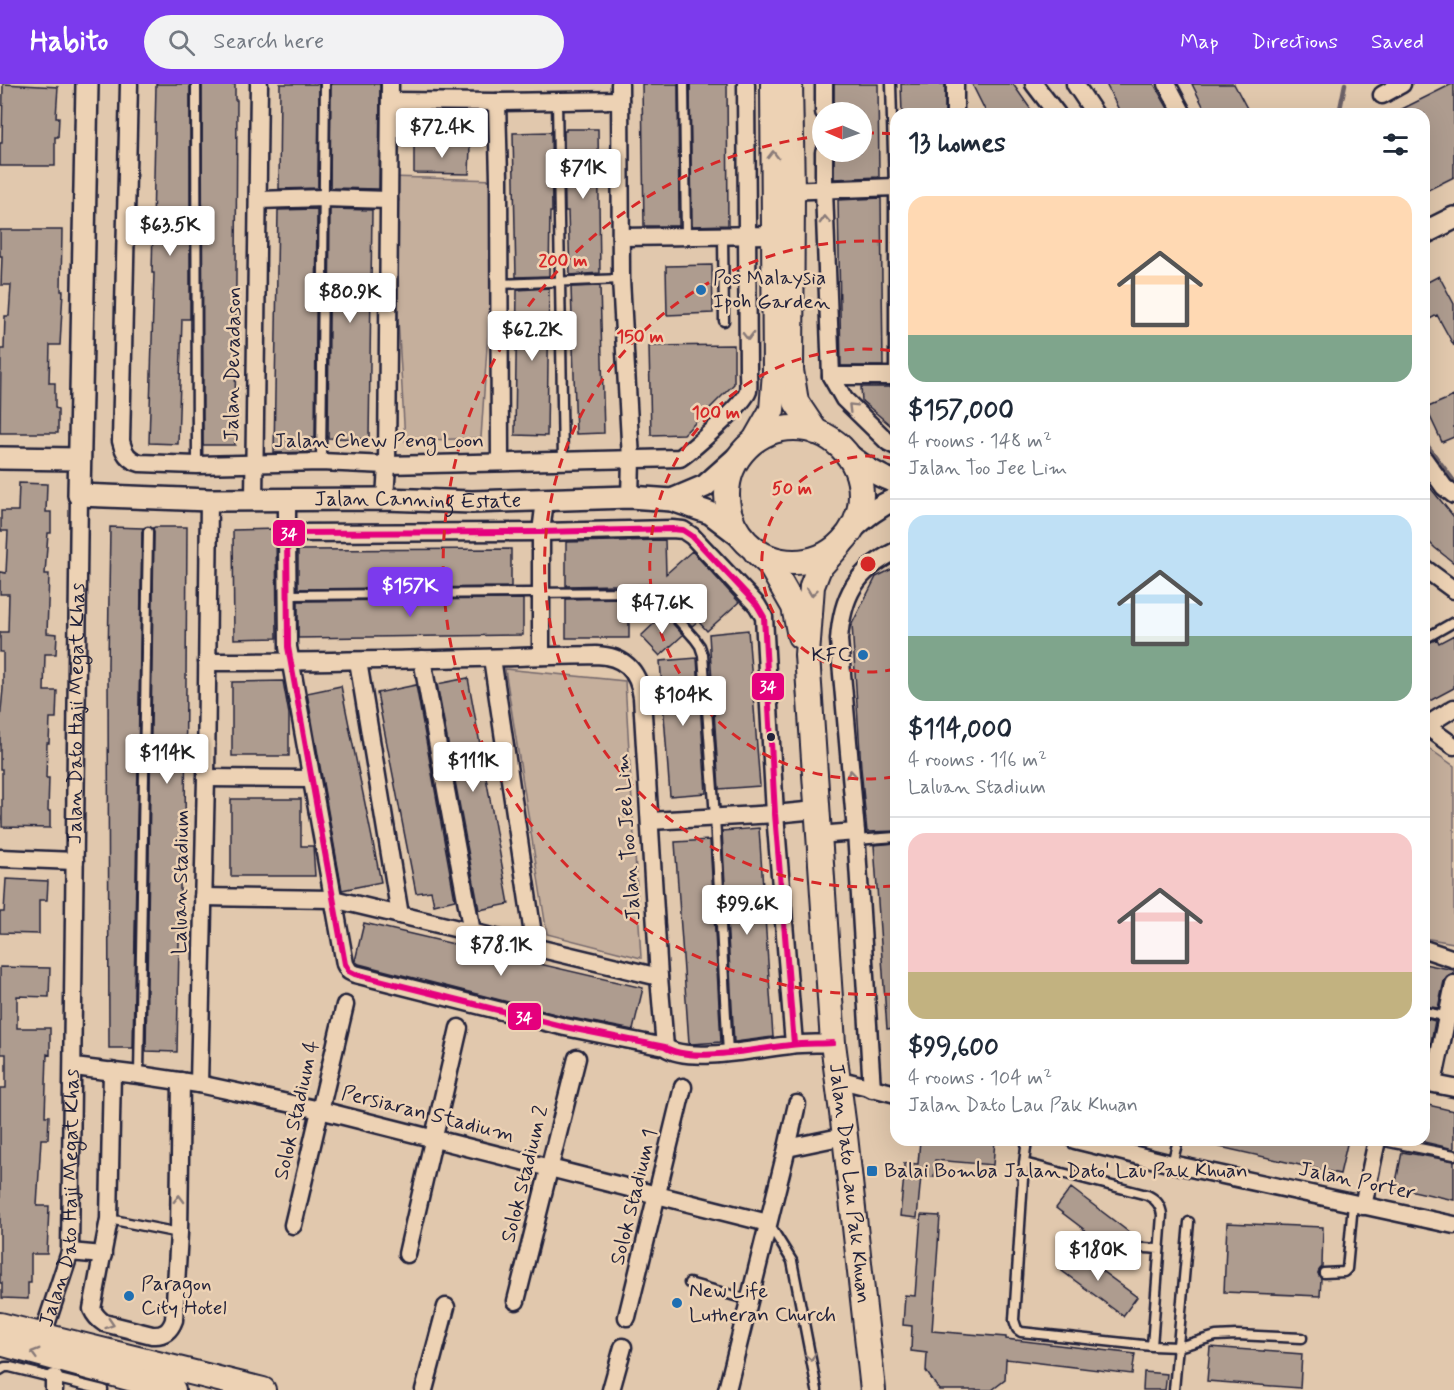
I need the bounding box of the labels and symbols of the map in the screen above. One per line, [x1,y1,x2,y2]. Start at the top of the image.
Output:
north arrow [812,102,872,162]
pin: $72.4K [393,108,491,159]
pin: $71K [547,149,619,200]
one-way arrow [767,151,779,160]
pin: $63.5K [121,206,219,257]
one-way arrow [819,215,831,224]
text: 200 m [538,249,588,273]
place label: Pos Malaysia Ipoh Garden [713,264,831,316]
pin: $80.9K [301,273,399,324]
marker: Pos Malaysia Ipoh Garden [694,283,708,297]
street label: Jalan Devadason [218,286,248,442]
pin: $62.2K [483,311,581,362]
text: 150 m [616,325,664,349]
one-way arrow [742,331,754,340]
text: 100 m [692,401,740,425]
one-way arrow [849,404,860,415]
street label: Jalan Chew Peng Loon [274,427,484,456]
text: 50 m [772,477,812,501]
street label: Jalan Canning Estate [314,485,522,517]
line badge: 34 [272,519,306,547]
text: 34 [281,524,298,545]
centre of rings [858,554,878,574]
pin: $157K [368,567,452,618]
street label: Jalan Dato Haji Megat Khas [61,583,92,844]
pin: $47.6K [613,584,711,635]
one-way arrow [806,587,819,597]
place label: KFC [811,641,851,669]
marker: KFC [856,648,870,662]
line badge: 34 [751,672,785,701]
pin: $104K [641,676,725,727]
text: 34 [760,677,777,698]
unlabelled marker [765,731,777,743]
pin: $114K [125,734,209,785]
pin: $111K [431,742,515,793]
street label: Jalan Too Jee Lim [608,753,648,921]
one-way arrow [844,769,857,778]
street label: Laluan Stadium [166,809,196,955]
pin: $99.6K [698,885,796,936]
pin: $78.1K [452,926,550,977]
line badge: 34 [507,1002,542,1031]
text: 34 [516,1008,533,1029]
street label: Solok Stadium 4 [267,1038,327,1182]
street label: Jalan Dato Lau Pak Khuan [822,1061,877,1305]
street label: Jalan Dato Haji Megat Khas [32,1069,86,1331]
street label: Persiaran Stadium [339,1079,517,1149]
street label: Solok Stadium 2 [494,1103,556,1245]
street label: Solok Stadium 1 [604,1126,664,1268]
street label: Jalan Porter [1296,1155,1418,1207]
place label: Balai Bomba Jalan Dato' Lau Pak Khuan [884,1157,1248,1185]
marker: Balai Bomba Jalan Dato' Lau Pak Khuan [865,1164,879,1178]
one-way arrow [173,1195,185,1204]
pin: $180K [1056,1231,1140,1282]
place label: Paragon City Hotel [141,1270,227,1322]
place label: New Life Lutheran Church [689,1277,836,1329]
marker: Paragon City Hotel [122,1289,136,1303]
marker: New Life Lutheran Church [670,1296,684,1310]
one-way arrow [104,1316,115,1329]
one-way arrow [30,1348,41,1360]
one-way arrow [804,1352,817,1362]

